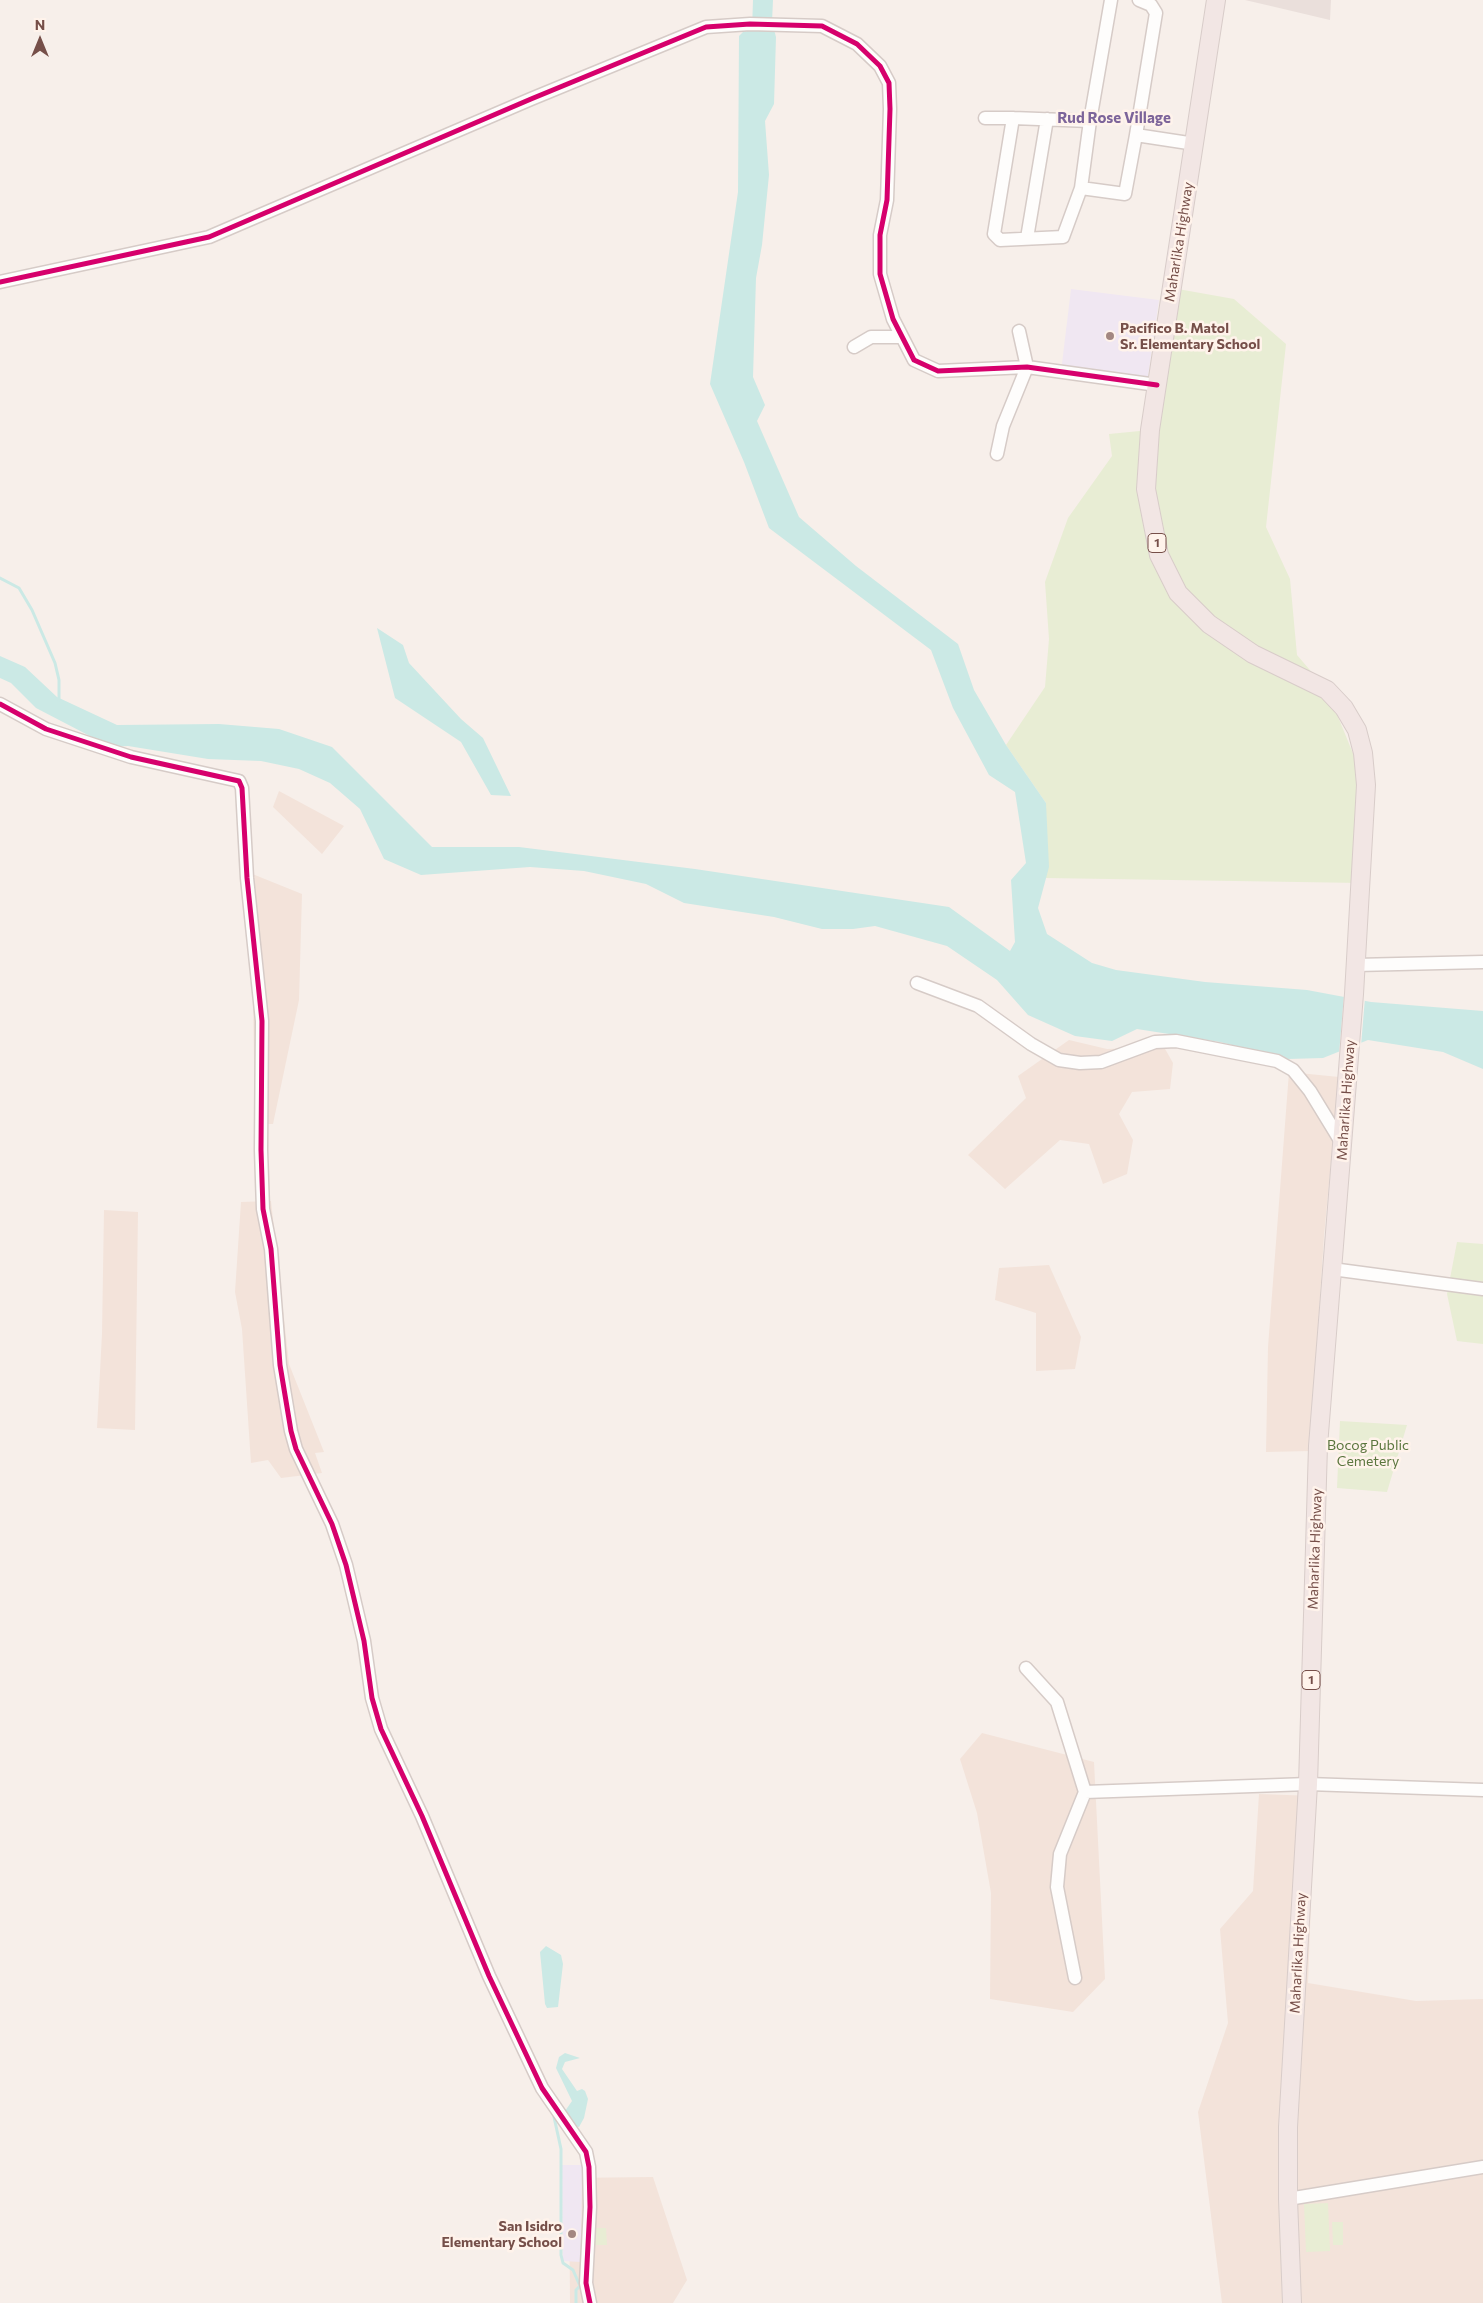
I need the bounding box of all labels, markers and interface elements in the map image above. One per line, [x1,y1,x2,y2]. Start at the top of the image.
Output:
north arrow [15,15,65,65]
text: N [35,16,45,33]
district label: Rud Rose Village [1057,109,1171,127]
street label: Maharlika Highway [1161,181,1197,303]
place label: Pacifico B. Matol Sr. Elementary School [1120,320,1260,352]
marker: Pacifico B. Matol Sr. Elementary School [1104,330,1116,342]
road number: 1 [1148,534,1166,552]
street label: Maharlika Highway [1333,1039,1359,1161]
park label: Bocog Public Cemetery [1327,1437,1409,1470]
street label: Maharlika Highway [1304,1488,1326,1610]
road number: 1 [1302,1670,1320,1690]
street label: Maharlika Highway [1286,1892,1310,2014]
place label: San Isidro Elementary School [442,2218,562,2250]
marker: San Isidro Elementary School [566,2228,578,2240]

